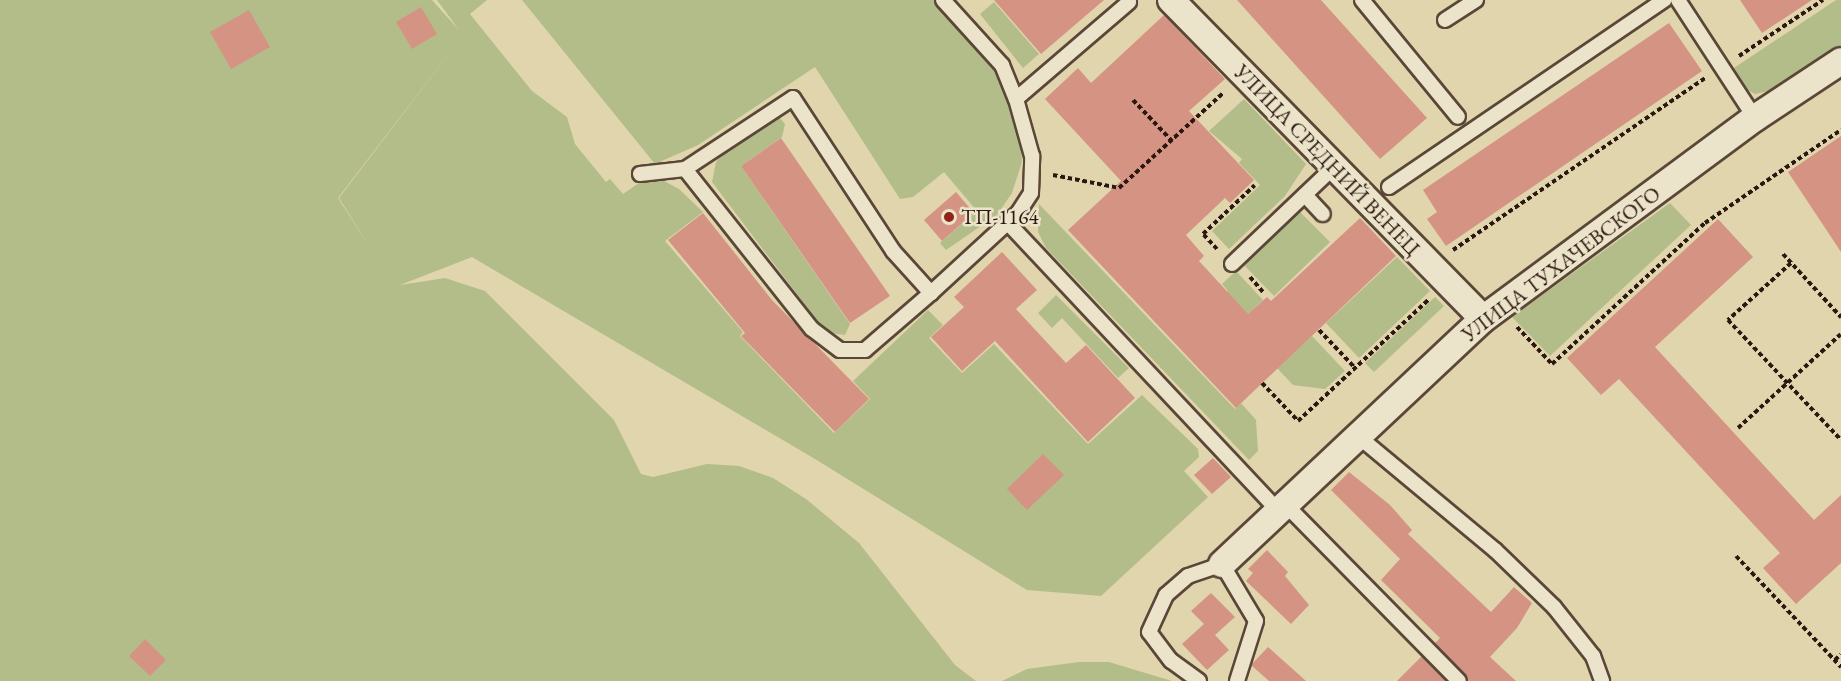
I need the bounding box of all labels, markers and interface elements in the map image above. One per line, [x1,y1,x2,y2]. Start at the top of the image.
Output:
street label: УЛИЦА СРЕДНИЙ ВЕНЕЦ [1229,59,1425,261]
street label: УЛИЦА ТУХАЧЕВСКОГО [1457,181,1665,347]
place label: ТП-1164 [961,204,1039,230]
marker: ТП-1164 [942,210,956,224]

